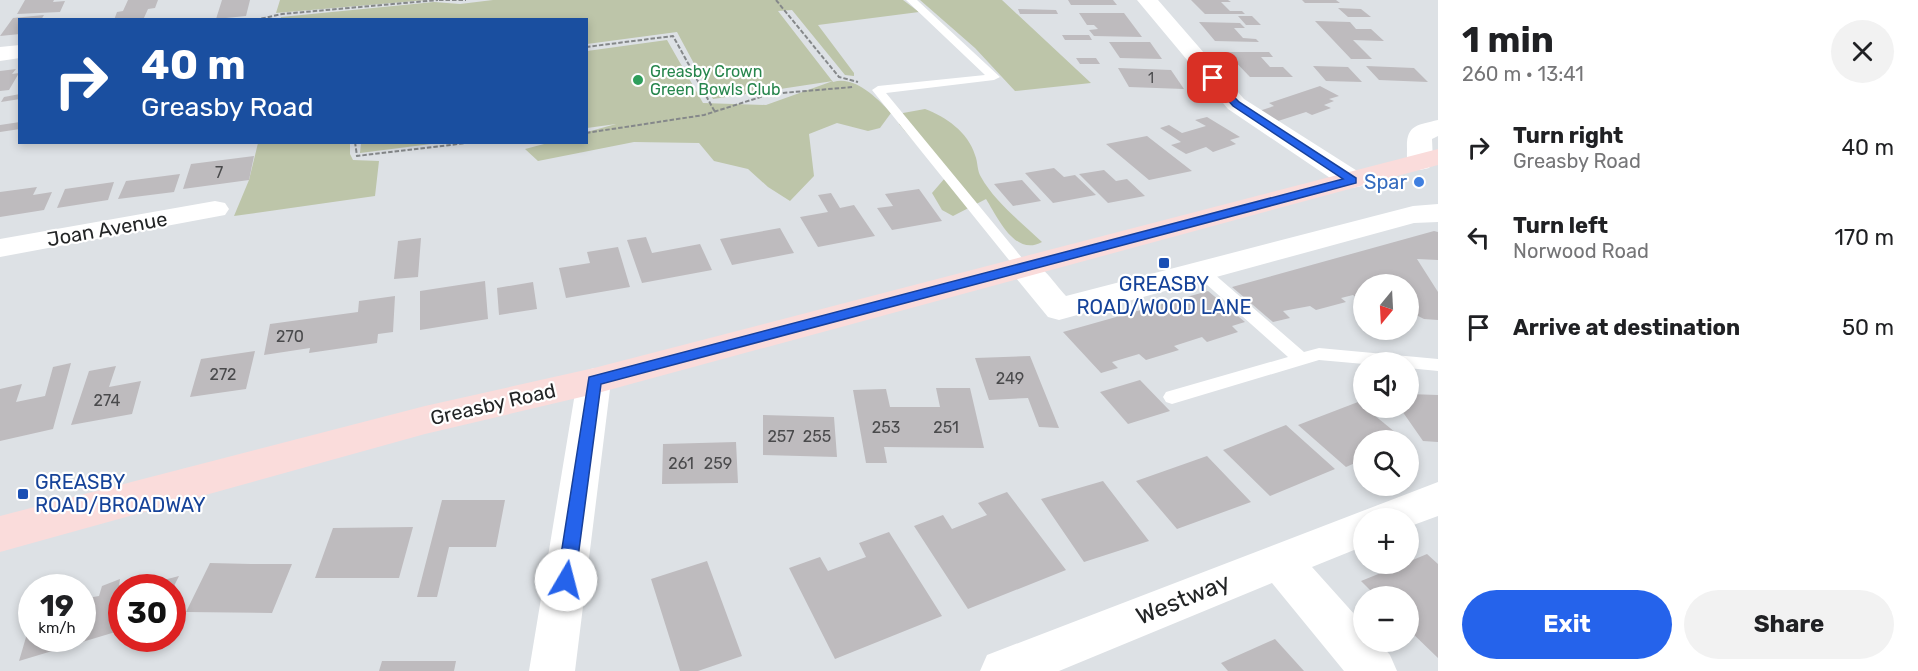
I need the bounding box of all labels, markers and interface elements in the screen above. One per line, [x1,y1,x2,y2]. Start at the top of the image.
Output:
text: 1 min [1462,18,1554,61]
button: close [1831,20,1894,83]
text: 40 m [141,40,246,90]
icon: right [42,42,120,120]
pin [1187,52,1238,103]
icon: arrive [1196,61,1229,94]
place label: Greasby Crown Green Bowls Club [650,62,781,99]
text: 260 m · 13:41 [1462,62,1584,86]
house number: 1 [1148,70,1154,87]
marker: Greasby Crown Green Bowls Club [631,73,645,87]
text: Greasby Road [141,91,314,123]
text: Turn right [1513,122,1623,149]
icon: right [1462,131,1495,164]
text: 40 m [1841,134,1894,161]
text: Greasby Road [1513,149,1641,173]
house number: 7 [215,163,223,182]
place label: Spar [1364,170,1407,194]
marker: Spar [1412,175,1426,189]
street label: Joan Avenue [45,207,169,251]
text: Turn left [1513,212,1608,239]
icon: left [1462,221,1495,254]
text: 170 m [1834,224,1894,251]
text: Norwood Road [1513,239,1649,263]
marker: GREASBY ROAD/WOOD LANE [1157,256,1171,270]
place label: GREASBY ROAD/WOOD LANE [1076,272,1252,319]
north arrow [1353,274,1419,340]
map controls [1353,274,1419,652]
icon: arrive [1462,311,1495,344]
text: Arrive at destination [1513,314,1740,341]
text: 50 m [1842,314,1894,341]
house number: 270 [276,327,304,346]
button: sound [1353,352,1419,418]
house number: 272 [210,365,237,384]
house number: 249 [996,369,1024,388]
street label: Greasby Road [428,378,558,430]
house number: 274 [94,391,121,410]
house number: 253 [872,418,900,437]
house number: 251 [933,418,959,437]
house number: 257 [767,427,795,446]
house number: 255 [803,427,831,446]
button: search [1353,430,1419,496]
house number: 261 [668,454,694,473]
house number: 259 [704,454,732,473]
place label: GREASBY ROAD/BROADWAY [35,470,206,517]
marker: GREASBY ROAD/BROADWAY [16,487,30,501]
button: + [1353,508,1419,574]
position arrow [534,548,598,612]
street label: Westway [1132,567,1234,631]
speed limit sign: 30 [108,574,186,652]
button: − [1353,586,1419,652]
text: 19 [40,588,74,624]
button: Exit [1462,590,1672,659]
button: Share [1684,590,1894,659]
text: km/h [38,619,76,637]

